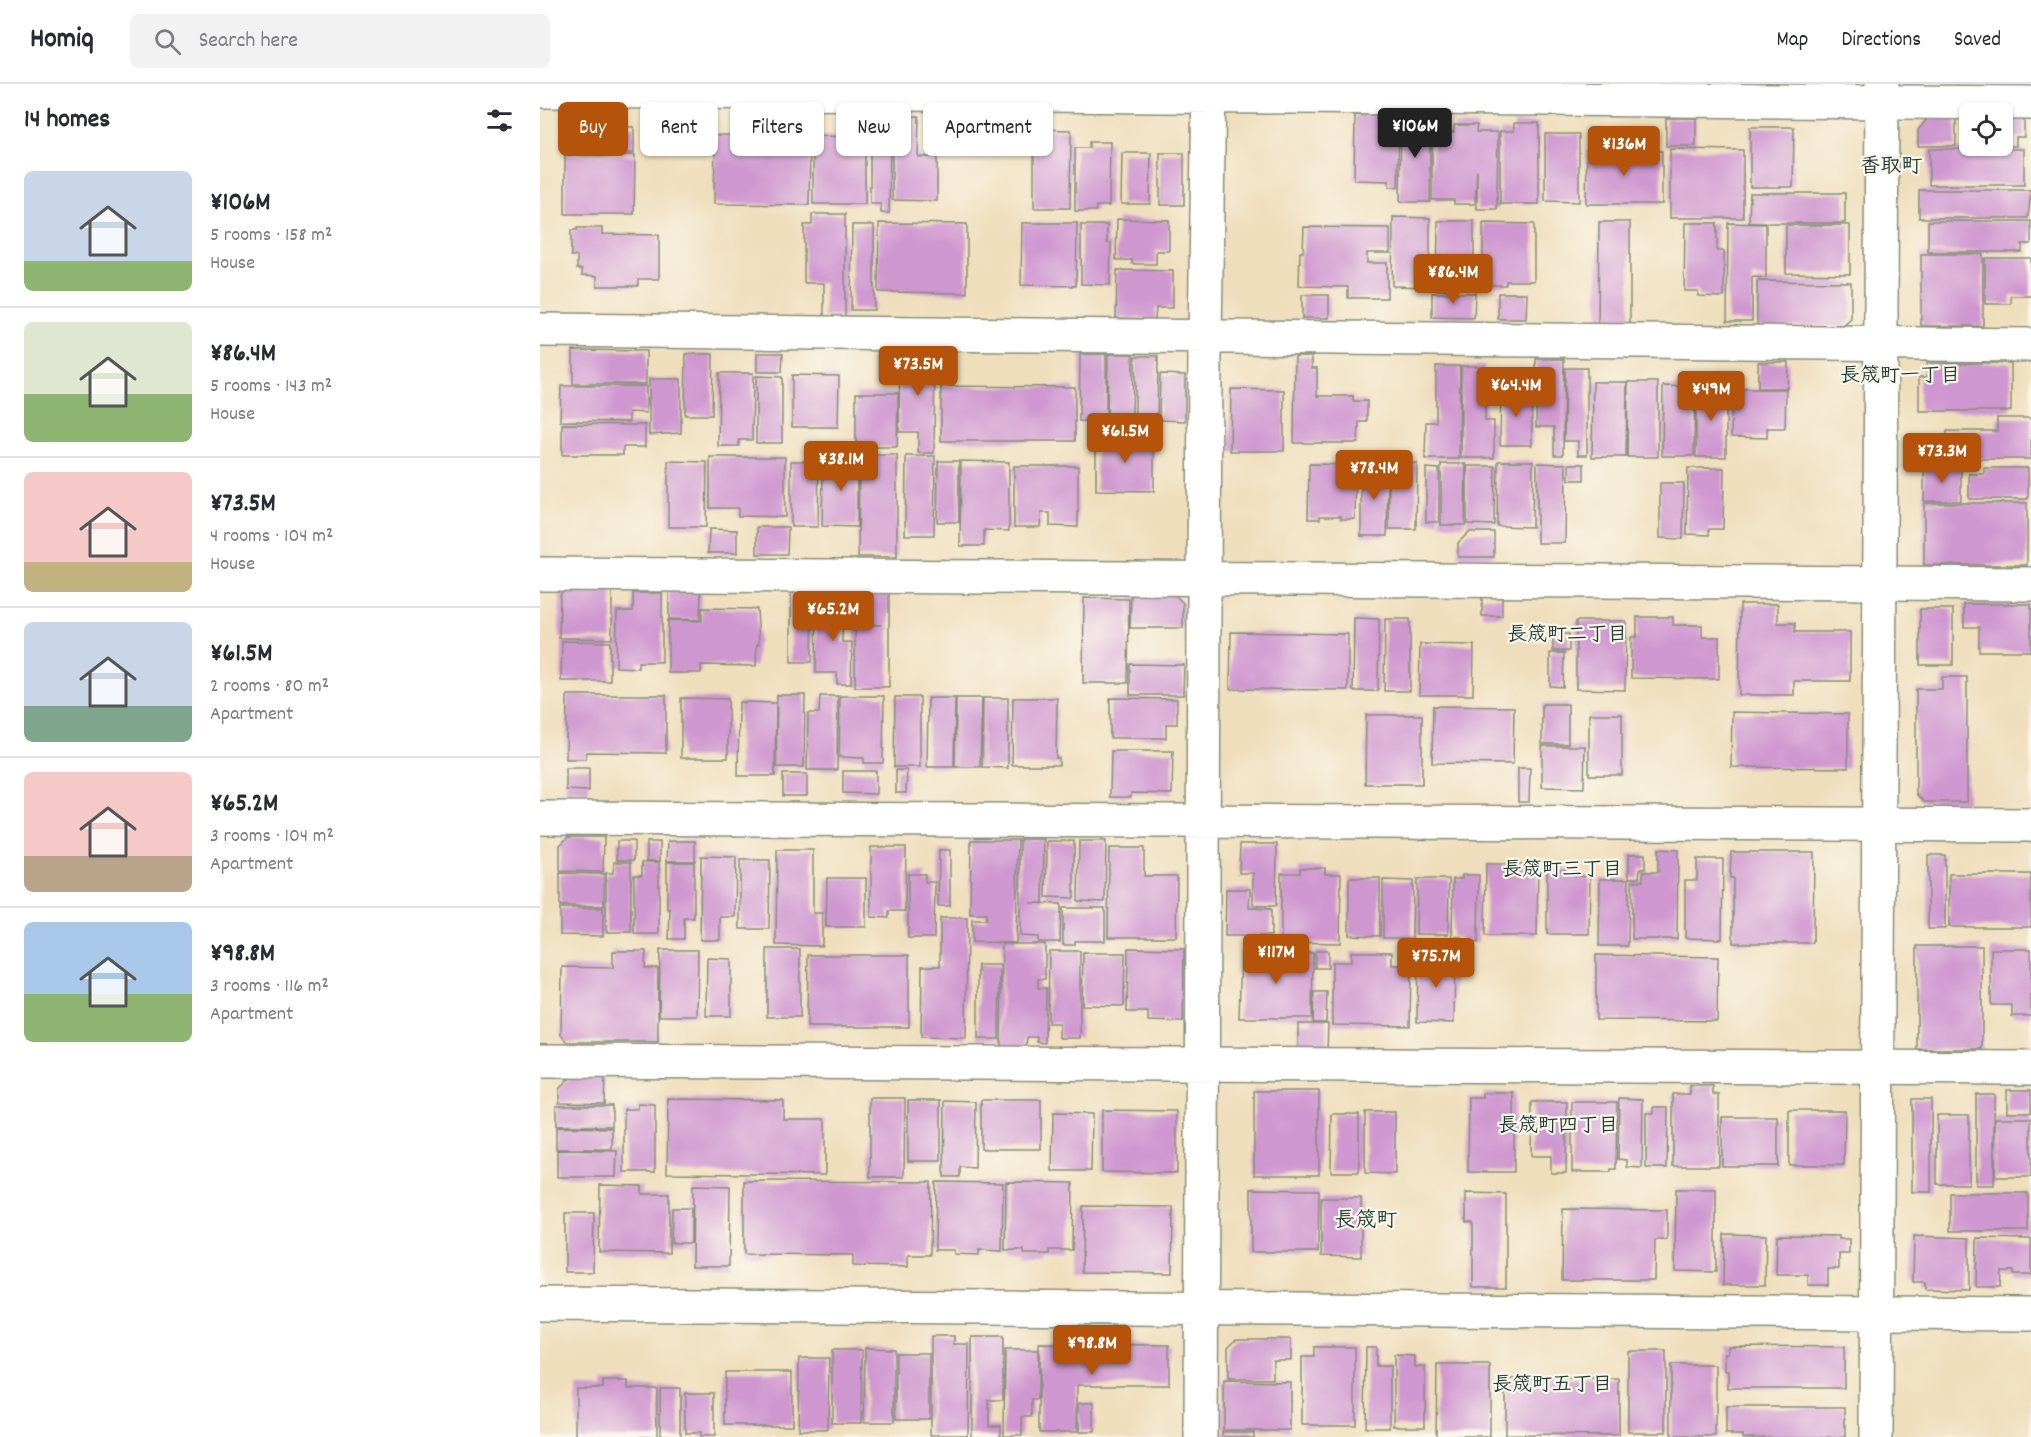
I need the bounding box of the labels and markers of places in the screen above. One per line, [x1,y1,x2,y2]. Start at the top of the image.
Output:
pin: ¥106M [1373,108,1457,159]
pin: ¥136M [1582,126,1666,177]
pin: ¥86.4M [1404,254,1502,305]
pin: ¥73.5M [869,346,967,397]
pin: ¥64.4M [1467,367,1565,418]
pin: ¥49M [1675,371,1747,422]
pin: ¥61.5M [1076,413,1174,464]
pin: ¥73.3M [1893,433,1991,484]
pin: ¥38.1M [792,441,890,492]
pin: ¥78.4M [1325,450,1423,501]
pin: ¥65.2M [784,591,882,642]
pin: ¥117M [1234,934,1318,985]
pin: ¥75.7M [1387,938,1485,989]
pin: ¥98.8M [1043,1325,1141,1376]

